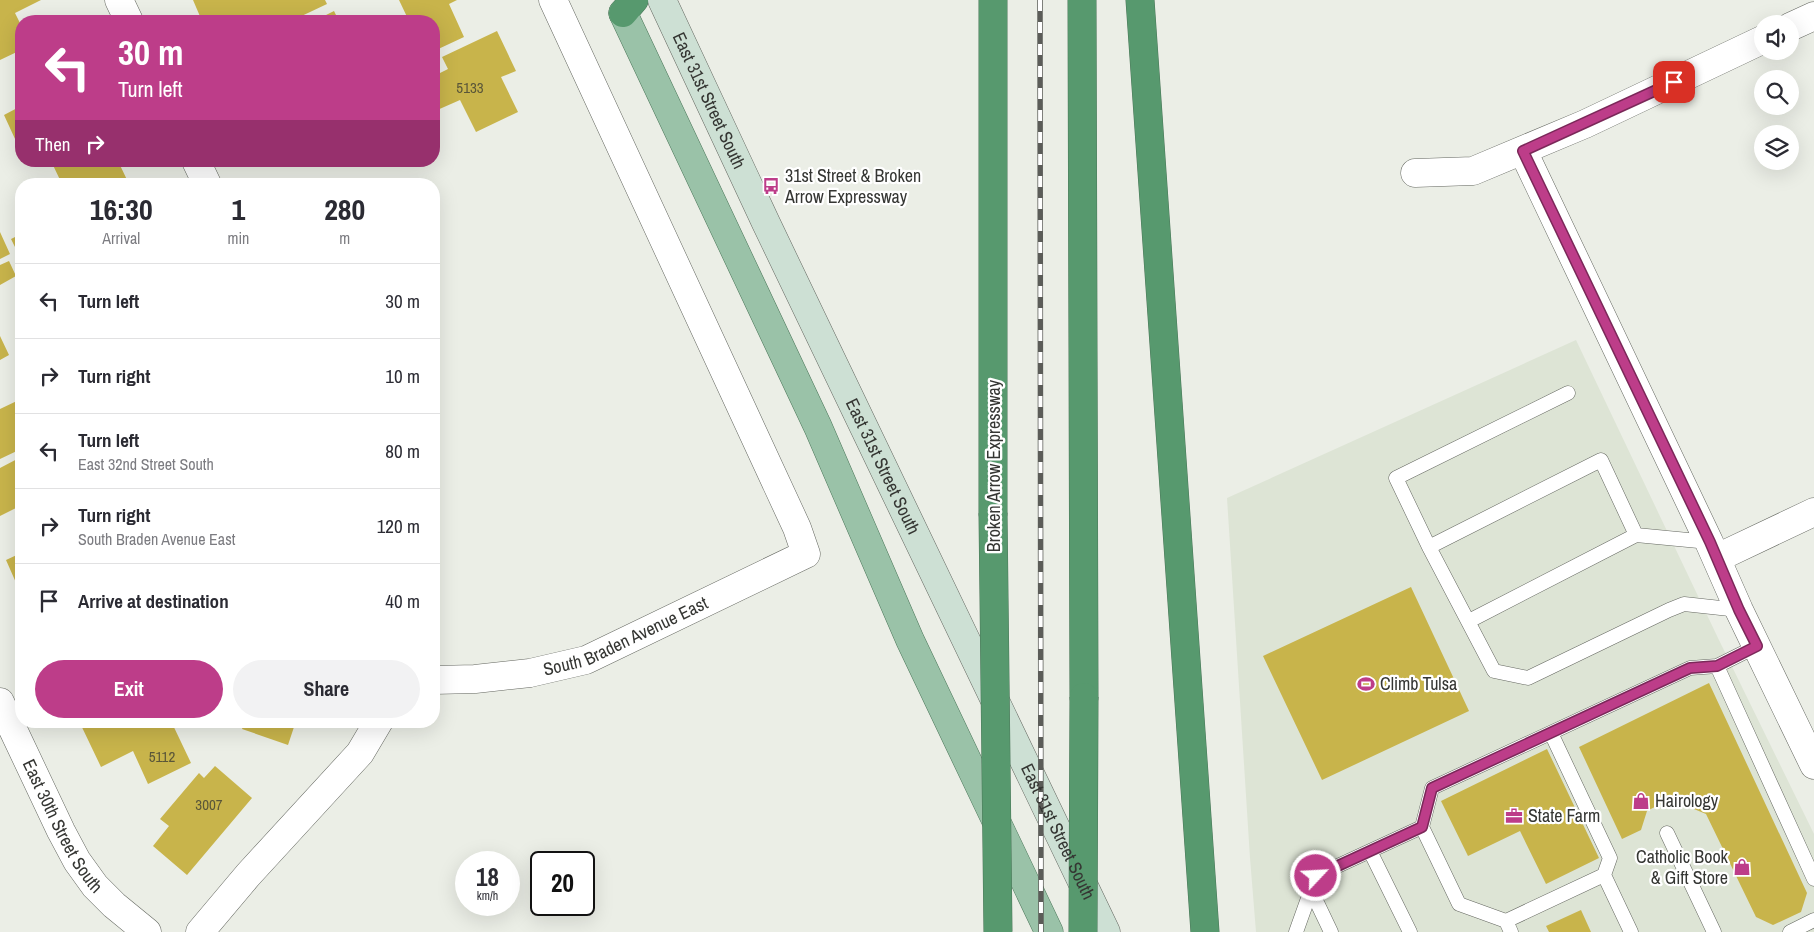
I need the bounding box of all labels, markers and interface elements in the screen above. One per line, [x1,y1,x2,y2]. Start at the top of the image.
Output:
map controls [1754,15,1799,170]
button: sound [1754,15,1799,60]
street label: East 31st Street South [667,28,752,173]
text: 30 m [118,29,183,76]
icon: left [35,35,100,100]
pin [1653,61,1695,103]
icon: arrive [1660,68,1688,96]
button: search [1754,70,1799,115]
text: Turn left [118,74,183,104]
house number: 5133 [456,77,484,98]
button: layers [1754,125,1799,170]
icon: right [81,130,109,158]
text: Then [35,131,71,157]
place label: 31st Street & Broken Arrow Expressway [784,163,921,209]
bus stop icon: 31st Street & Broken Arrow Expressway [761,176,781,196]
text: 16:30 [90,189,153,229]
text: 1 [232,189,245,229]
text: 280 [324,189,365,229]
text: Arrival [102,227,140,249]
text: min [227,227,249,249]
text: m [339,227,350,249]
icon: left [35,287,63,315]
text: Turn left [78,288,139,314]
text: 30 m [385,288,420,314]
icon: right [35,362,63,390]
text: Turn right [78,363,150,389]
text: 10 m [385,363,420,389]
street label: Broken Arrow Expressway [981,379,1006,552]
street label: East 31st Street South [840,394,926,538]
text: Turn left [78,427,139,453]
icon: left [35,437,63,465]
text: 80 m [385,438,420,464]
text: East 32nd Street South [78,453,214,475]
text: Turn right [78,502,150,528]
icon: right [35,512,63,540]
text: 120 m [377,513,420,539]
text: South Braden Avenue East [78,528,235,550]
icon: arrive [35,587,63,615]
text: Arrive at destination [78,588,229,614]
text: 40 m [385,588,420,614]
street label: South Braden Avenue East [541,590,712,682]
button: Exit [35,660,223,718]
button: Share [233,660,420,718]
place label: Climb Tulsa [1380,671,1457,696]
sports icon: Climb Tulsa [1356,674,1376,694]
house number: 5112 [149,746,175,767]
street label: East 30th Street South [17,755,108,899]
street label: East 31st Street South [1015,759,1102,903]
place label: Hairology [1655,788,1719,813]
shop icon: Hairology [1631,791,1651,811]
house number: 3007 [195,794,223,815]
place label: State Farm [1528,803,1600,828]
office icon: State Farm [1504,806,1524,826]
place label: Catholic Book & Gift Store [1636,844,1729,890]
position arrow [1289,849,1341,901]
speed limit sign: 20 [530,851,595,916]
shop icon: Catholic Book & Gift Store [1732,857,1752,877]
text: 18 [476,860,499,894]
text: km/h [477,888,498,904]

